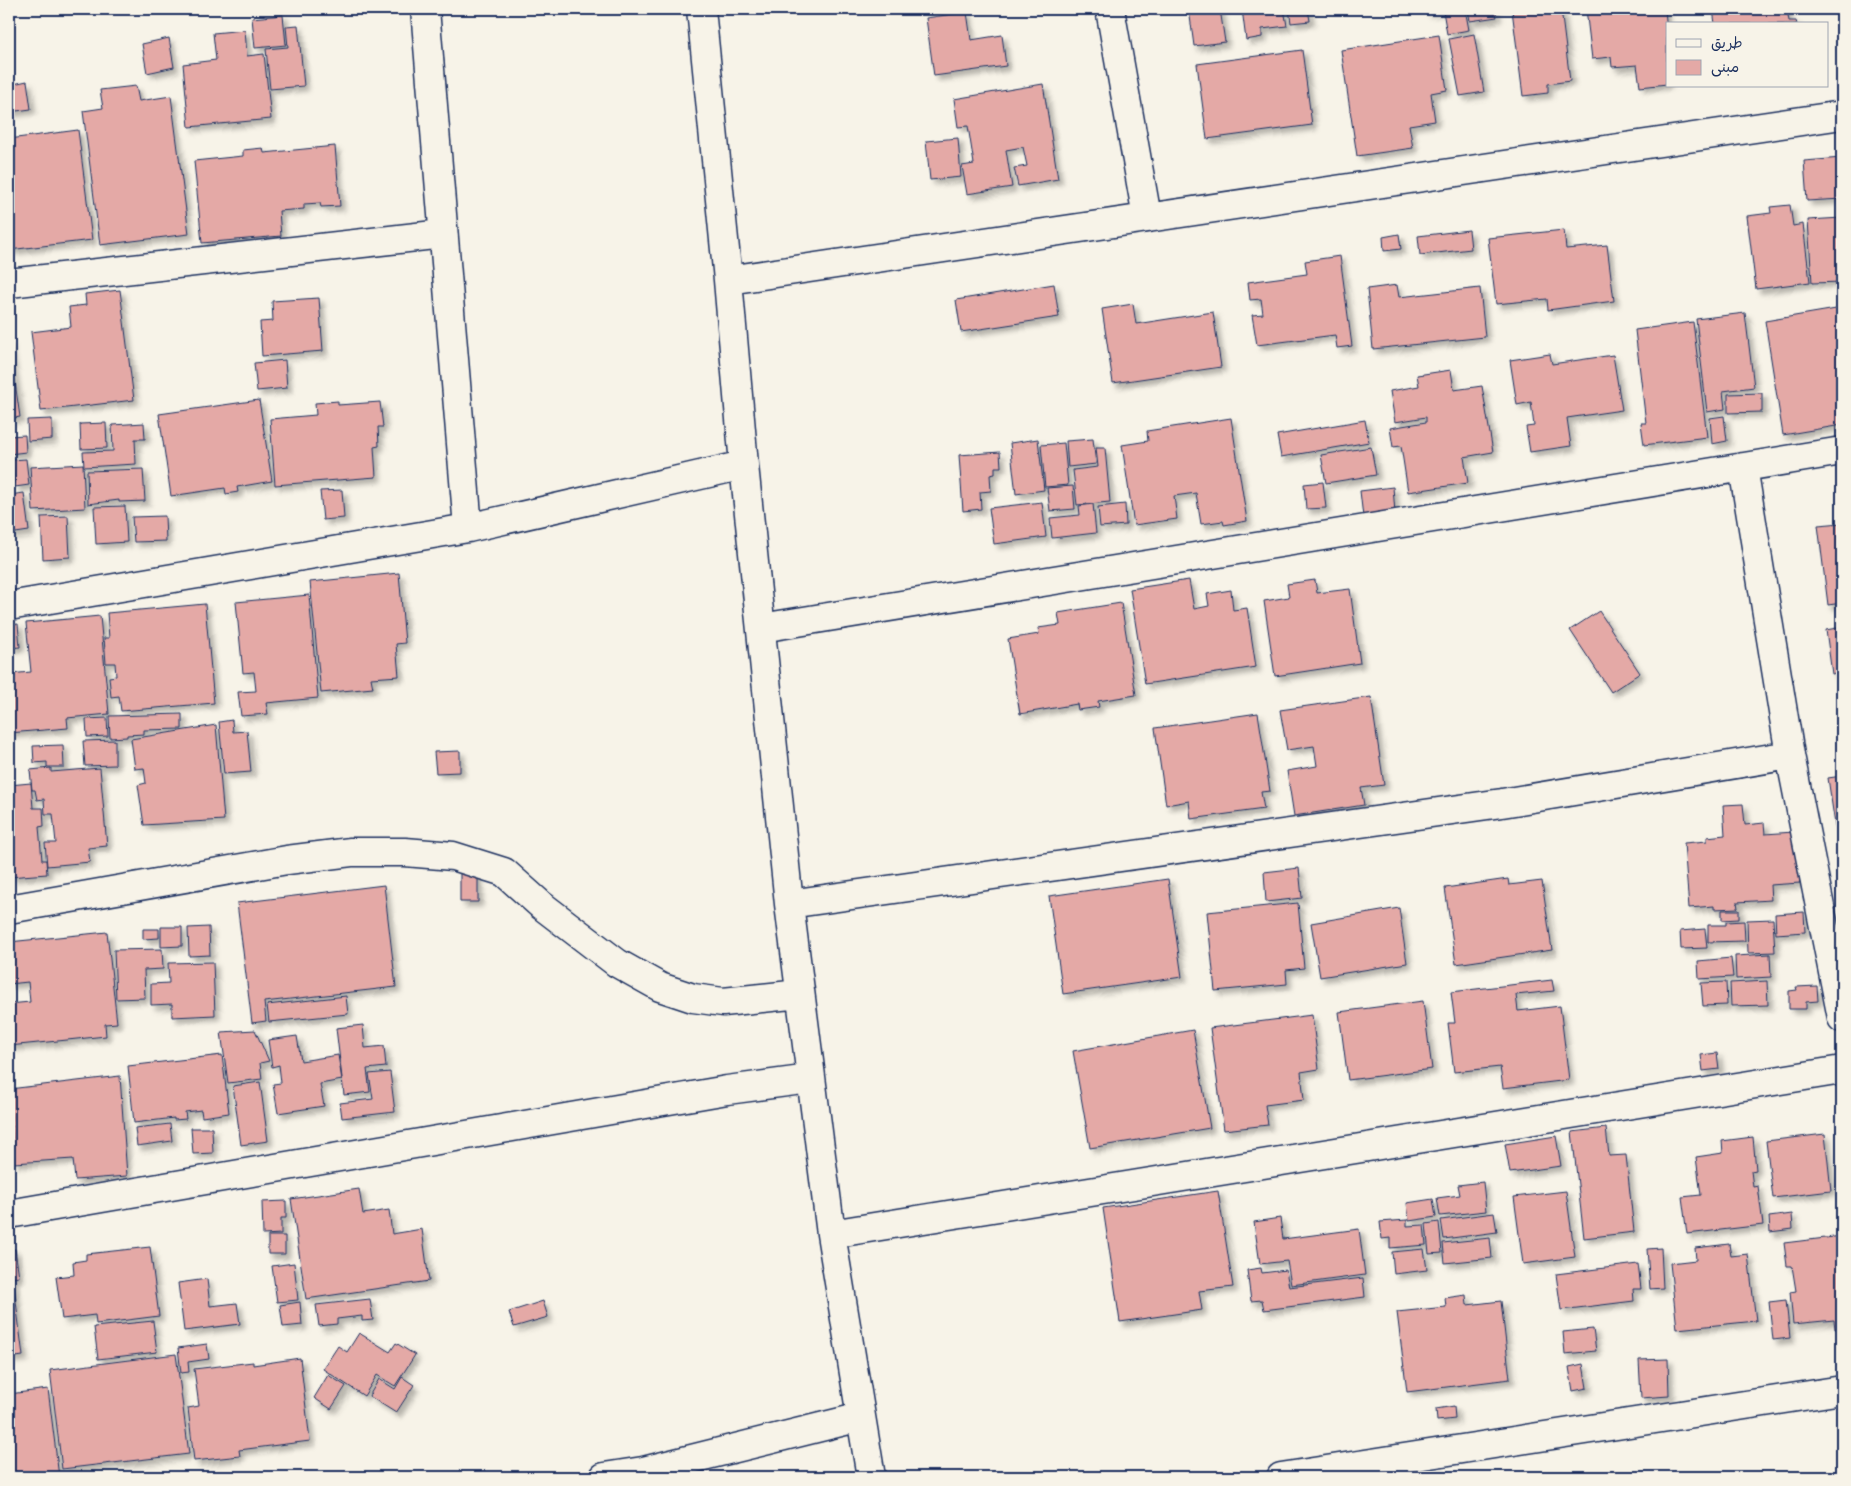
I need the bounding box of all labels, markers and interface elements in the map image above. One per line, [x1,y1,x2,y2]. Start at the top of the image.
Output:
legend [1666,22,1828,88]
text: طريق [1711,33,1743,52]
text: مبنى [1711,57,1739,77]

